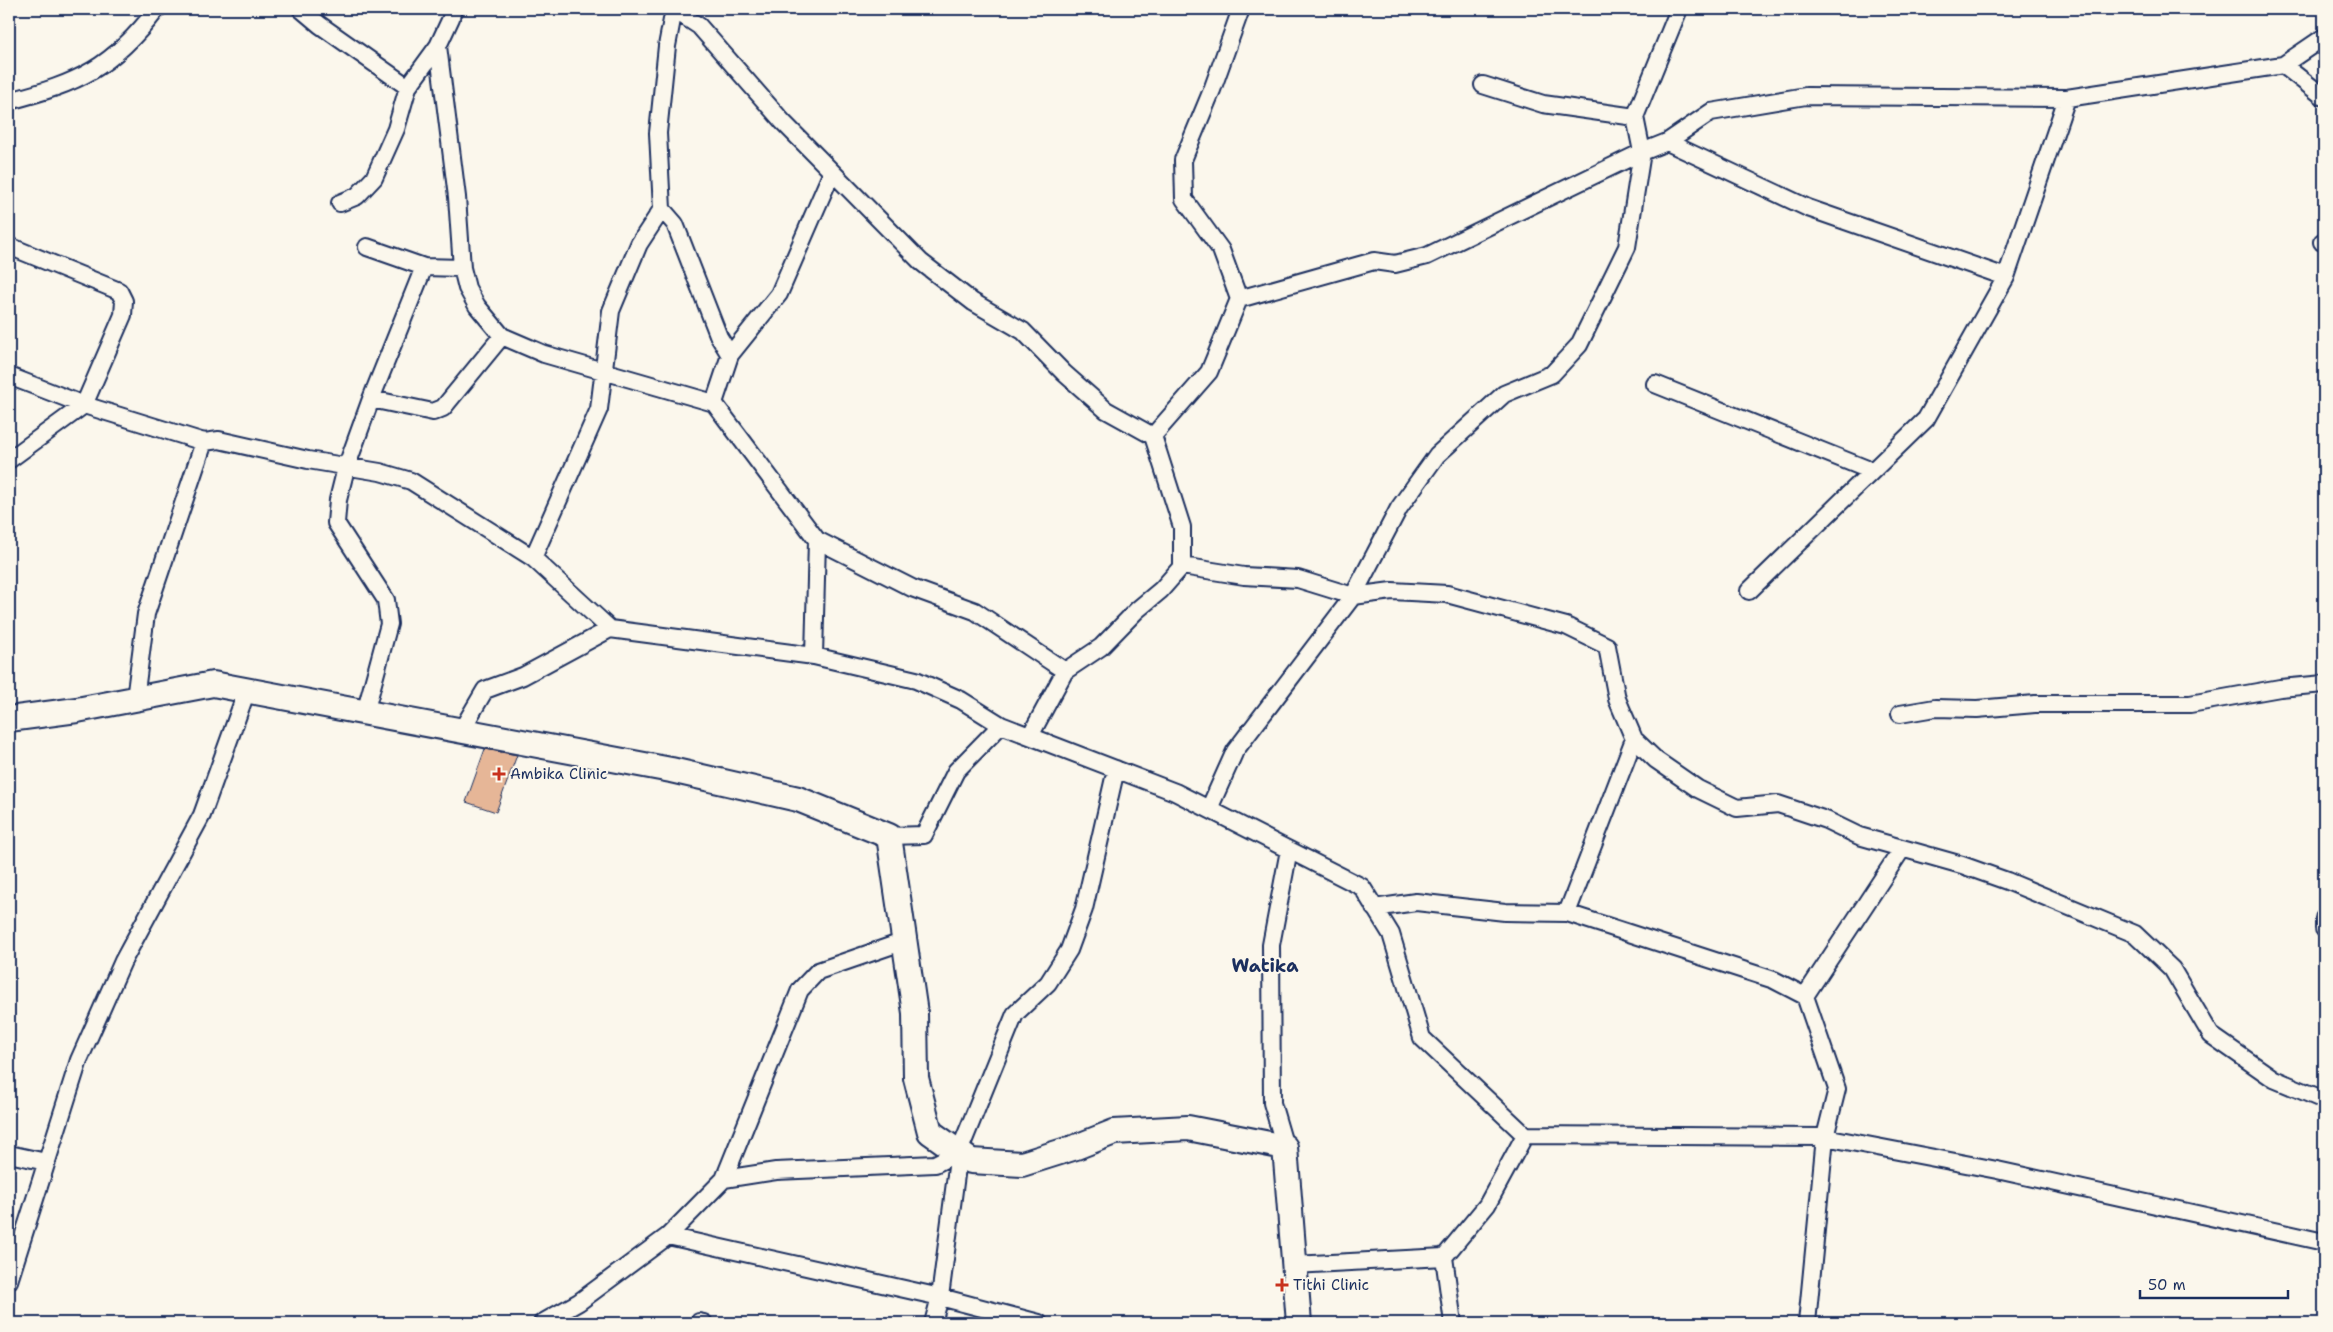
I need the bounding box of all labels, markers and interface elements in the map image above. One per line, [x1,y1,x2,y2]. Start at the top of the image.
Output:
place label: Ambika Clinic [510,764,607,784]
marker: Ambika Clinic [492,767,506,781]
district label: Watika [1231,954,1299,978]
scale bar [2140,1267,2288,1299]
place label: Tithi Clinic [1293,1275,1369,1295]
text: 50 m [2148,1275,2186,1295]
marker: Tithi Clinic [1275,1278,1289,1292]

